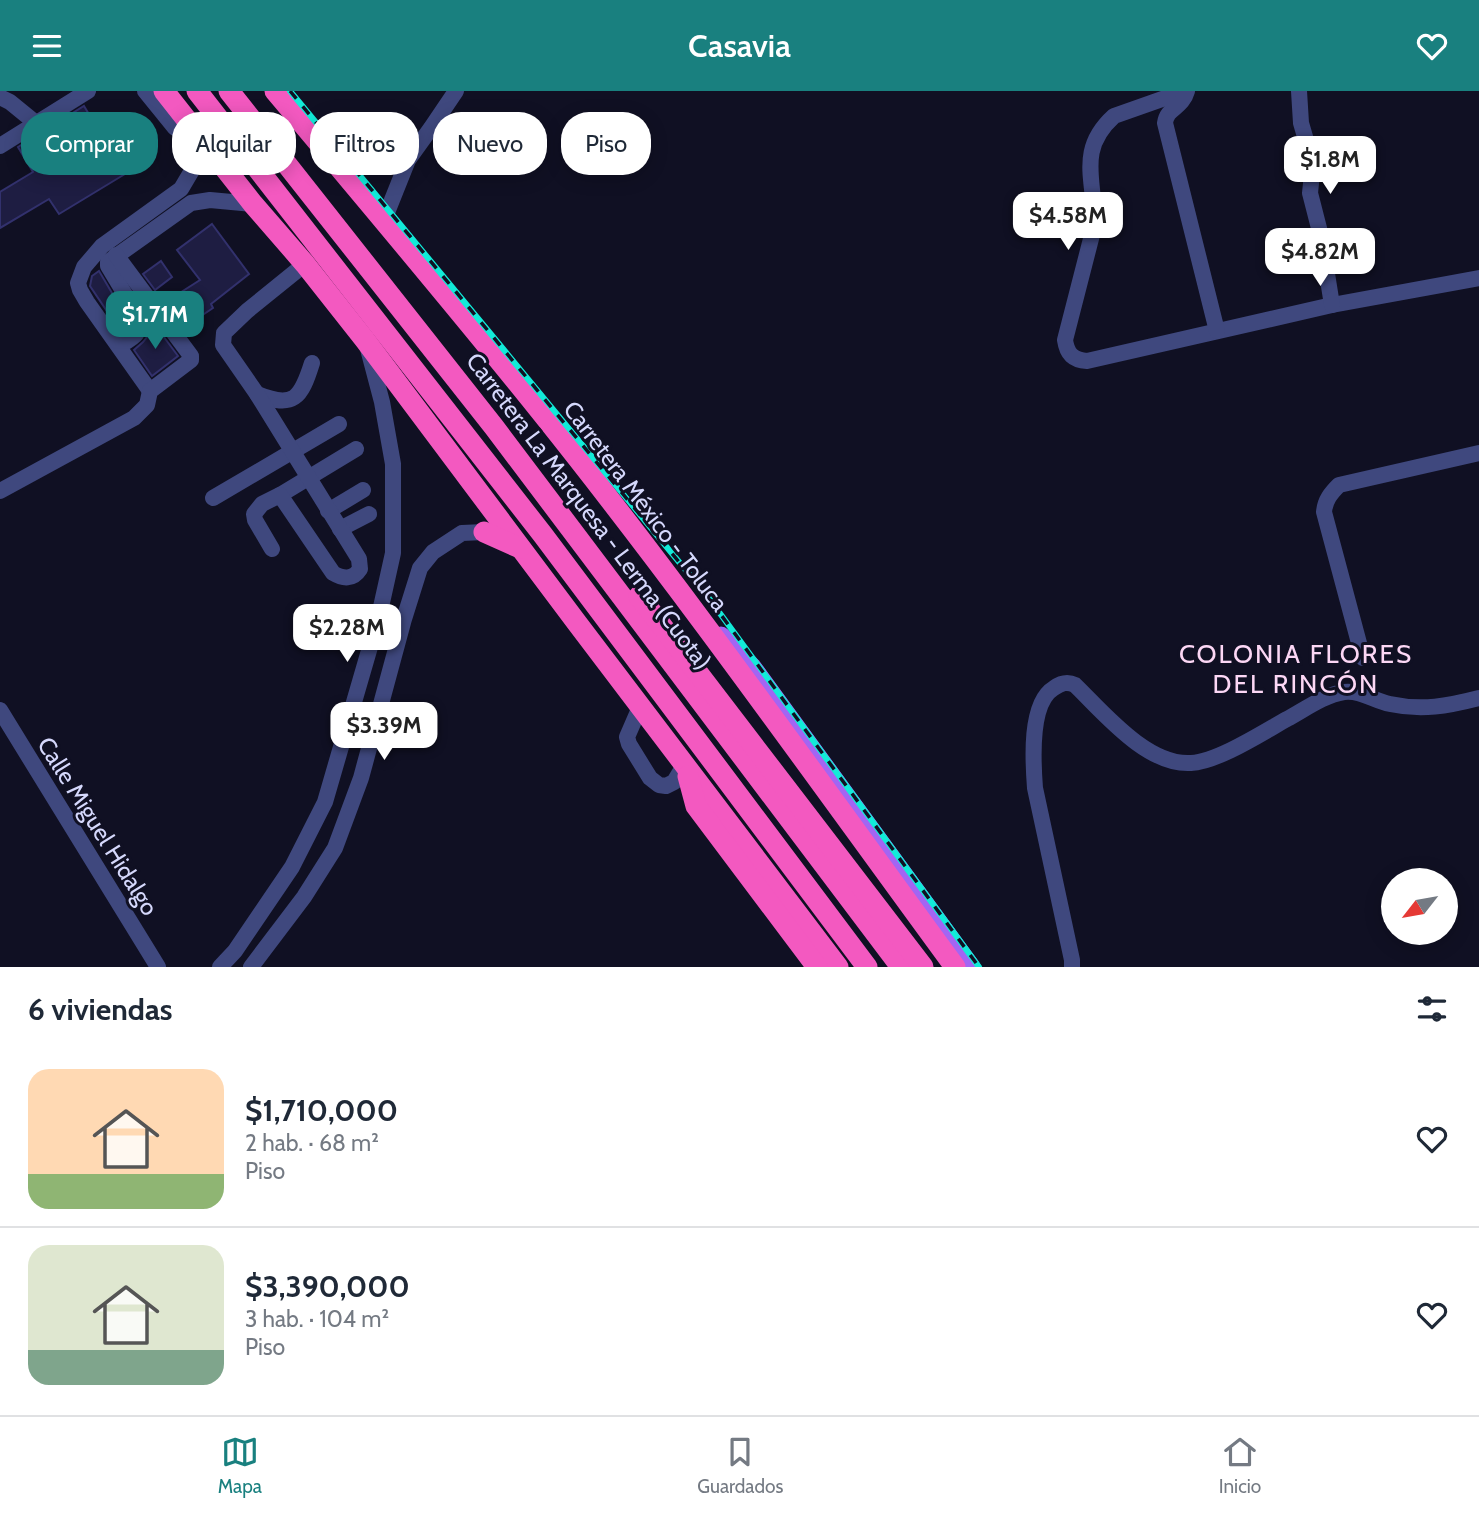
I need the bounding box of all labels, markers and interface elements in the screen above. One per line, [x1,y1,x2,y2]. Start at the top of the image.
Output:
text: Casavia [688,26,791,65]
icon: menu [28,27,66,65]
icon: heart [1413,27,1451,65]
chip: Comprar [21,112,158,175]
chip: Alquilar [172,112,296,175]
chip: Filtros [310,112,419,175]
chip: Nuevo [433,112,547,175]
chip: Piso [561,112,651,175]
pin: $1.8M [1281,137,1379,196]
text: $1.8M [1300,145,1360,173]
pin: $4.58M [1011,193,1125,252]
text: $4.58M [1029,201,1107,229]
pin: $4.82M [1263,229,1377,288]
text: $4.82M [1281,237,1359,265]
pin: $1.71M [98,292,212,351]
text: $1.71M [122,300,188,328]
street label: Carretera La Marquesa - Lerma (Cuota) [460,347,718,675]
street label: Carretera México - Toluca [558,395,735,617]
pin: $2.28M [290,605,404,664]
text: $2.28M [309,613,385,641]
district label: COLONIA FLORES DEL RINCÓN [1179,638,1413,700]
pin: $3.39M [327,703,441,762]
text: $3.39M [346,711,422,739]
street label: Calle Miguel Hidalgo [31,731,165,921]
north arrow [1381,868,1458,945]
map controls [1381,868,1458,945]
icon: filters [1413,990,1451,1028]
text: 6 viviendas [28,991,173,1028]
text: $1,710,000 [245,1092,398,1129]
icon: home [84,1097,168,1181]
icon: heart [1413,1120,1451,1158]
text: 2 hab. · 68 m² [245,1129,379,1157]
text: Piso [245,1157,285,1185]
text: $3,390,000 [245,1268,410,1305]
icon: home [84,1273,168,1357]
icon: heart [1413,1296,1451,1334]
text: 3 hab. · 104 m² [245,1305,389,1333]
text: Piso [245,1333,285,1361]
tab: Mapa [218,1433,262,1498]
tab: Guardados [697,1433,783,1498]
tab: Inicio [1219,1433,1261,1498]

